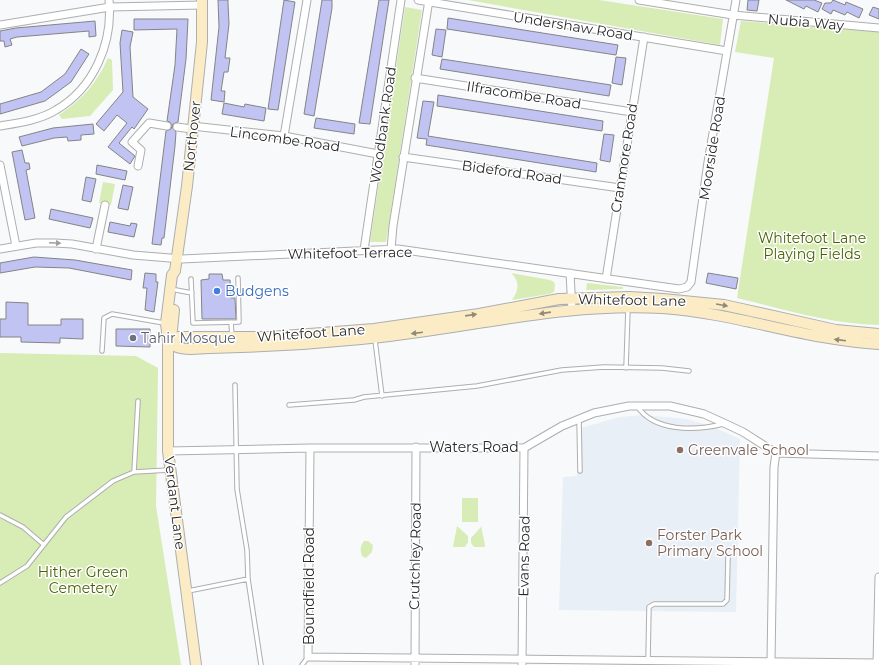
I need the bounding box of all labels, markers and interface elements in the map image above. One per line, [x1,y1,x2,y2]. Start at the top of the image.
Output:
street label: Undershaw Road [512,8,634,44]
street label: Nubia Way [767,10,845,34]
street label: Woodbank Road [366,65,400,185]
street label: Ilfracombe Road [465,77,583,113]
street label: Moorside Road [695,95,729,201]
street label: Northover [179,99,205,172]
street label: Cranmore Road [606,102,642,214]
street label: Lincombe Road [229,122,341,156]
street label: Bideford Road [461,156,563,188]
park label: Whitefoot Lane Playing Fields [758,229,866,263]
one-way arrow [49,240,62,246]
street label: Whitefoot Terrace [288,243,412,263]
place label: Budgens [225,282,289,300]
marker: Budgens [212,286,222,296]
street label: Whitefoot Lane [578,290,686,310]
one-way arrow [716,302,728,308]
one-way arrow [539,310,552,316]
one-way arrow [465,312,477,318]
street label: Whitefoot Lane [256,320,366,346]
place label: Tahir Mosque [141,329,236,347]
one-way arrow [411,330,423,336]
marker: Tahir Mosque [128,333,138,343]
one-way arrow [834,337,846,343]
street label: Waters Road [429,438,519,456]
place label: Greenvale School [688,441,809,459]
marker: Greenvale School [675,445,685,455]
street label: Verdant Lane [160,455,190,551]
street label: Crutchley Road [405,502,425,610]
street label: Evans Road [514,515,534,597]
place label: Forster Park Primary School [657,526,763,560]
street label: Boundfield Road [300,527,318,645]
marker: Forster Park Primary School [644,538,654,548]
park label: Hither Green Cemetery [38,563,128,597]

